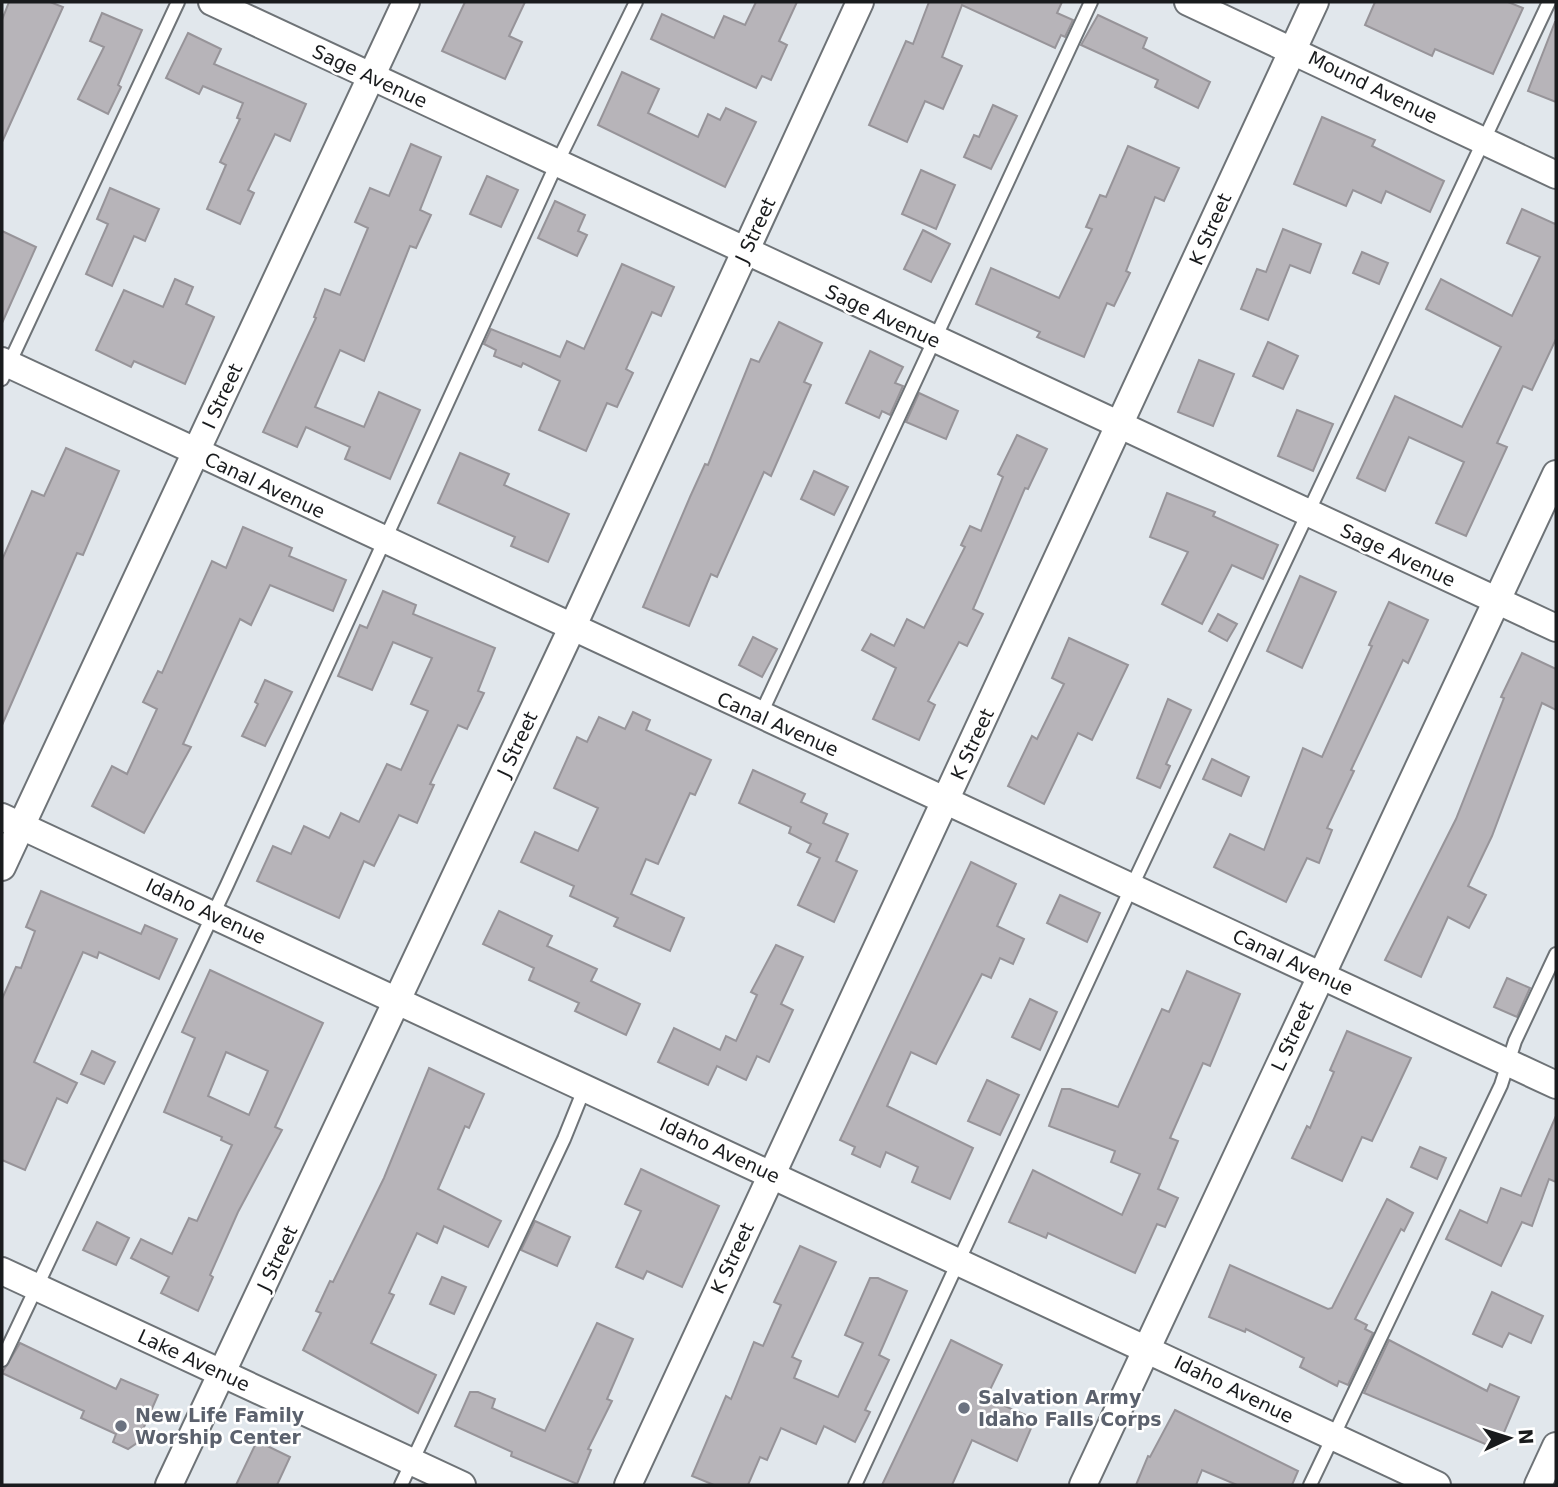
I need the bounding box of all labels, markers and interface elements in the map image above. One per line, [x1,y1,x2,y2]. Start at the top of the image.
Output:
street label: Sage Avenue [309,40,431,112]
street label: Mound Avenue [1305,46,1441,128]
street label: K Street [1184,190,1236,268]
street label: J Street [730,194,780,267]
street label: Sage Avenue [822,280,944,352]
street label: I Street [197,360,247,432]
street label: Canal Avenue [201,447,329,523]
street label: Sage Avenue [1337,519,1459,591]
street label: Canal Avenue [714,687,842,761]
street label: K Street [946,705,998,783]
street label: J Street [492,708,542,781]
street label: Idaho Avenue [143,874,269,948]
street label: Canal Avenue [1229,924,1357,1000]
street label: L Street [1266,998,1318,1074]
street label: Idaho Avenue [657,1113,783,1187]
street label: K Street [706,1219,758,1297]
street label: J Street [252,1222,302,1295]
street label: Lake Avenue [135,1324,253,1396]
street label: Idaho Avenue [1171,1351,1297,1427]
place label: Salvation Army Idaho Falls Corps [978,1386,1162,1430]
marker: Salvation Army Idaho Falls Corps [956,1400,972,1416]
north arrow [1474,1403,1544,1473]
place label: New Life Family Worship Center [135,1404,305,1448]
marker: New Life Family Worship Center [113,1418,129,1434]
text: N [1514,1428,1537,1446]

